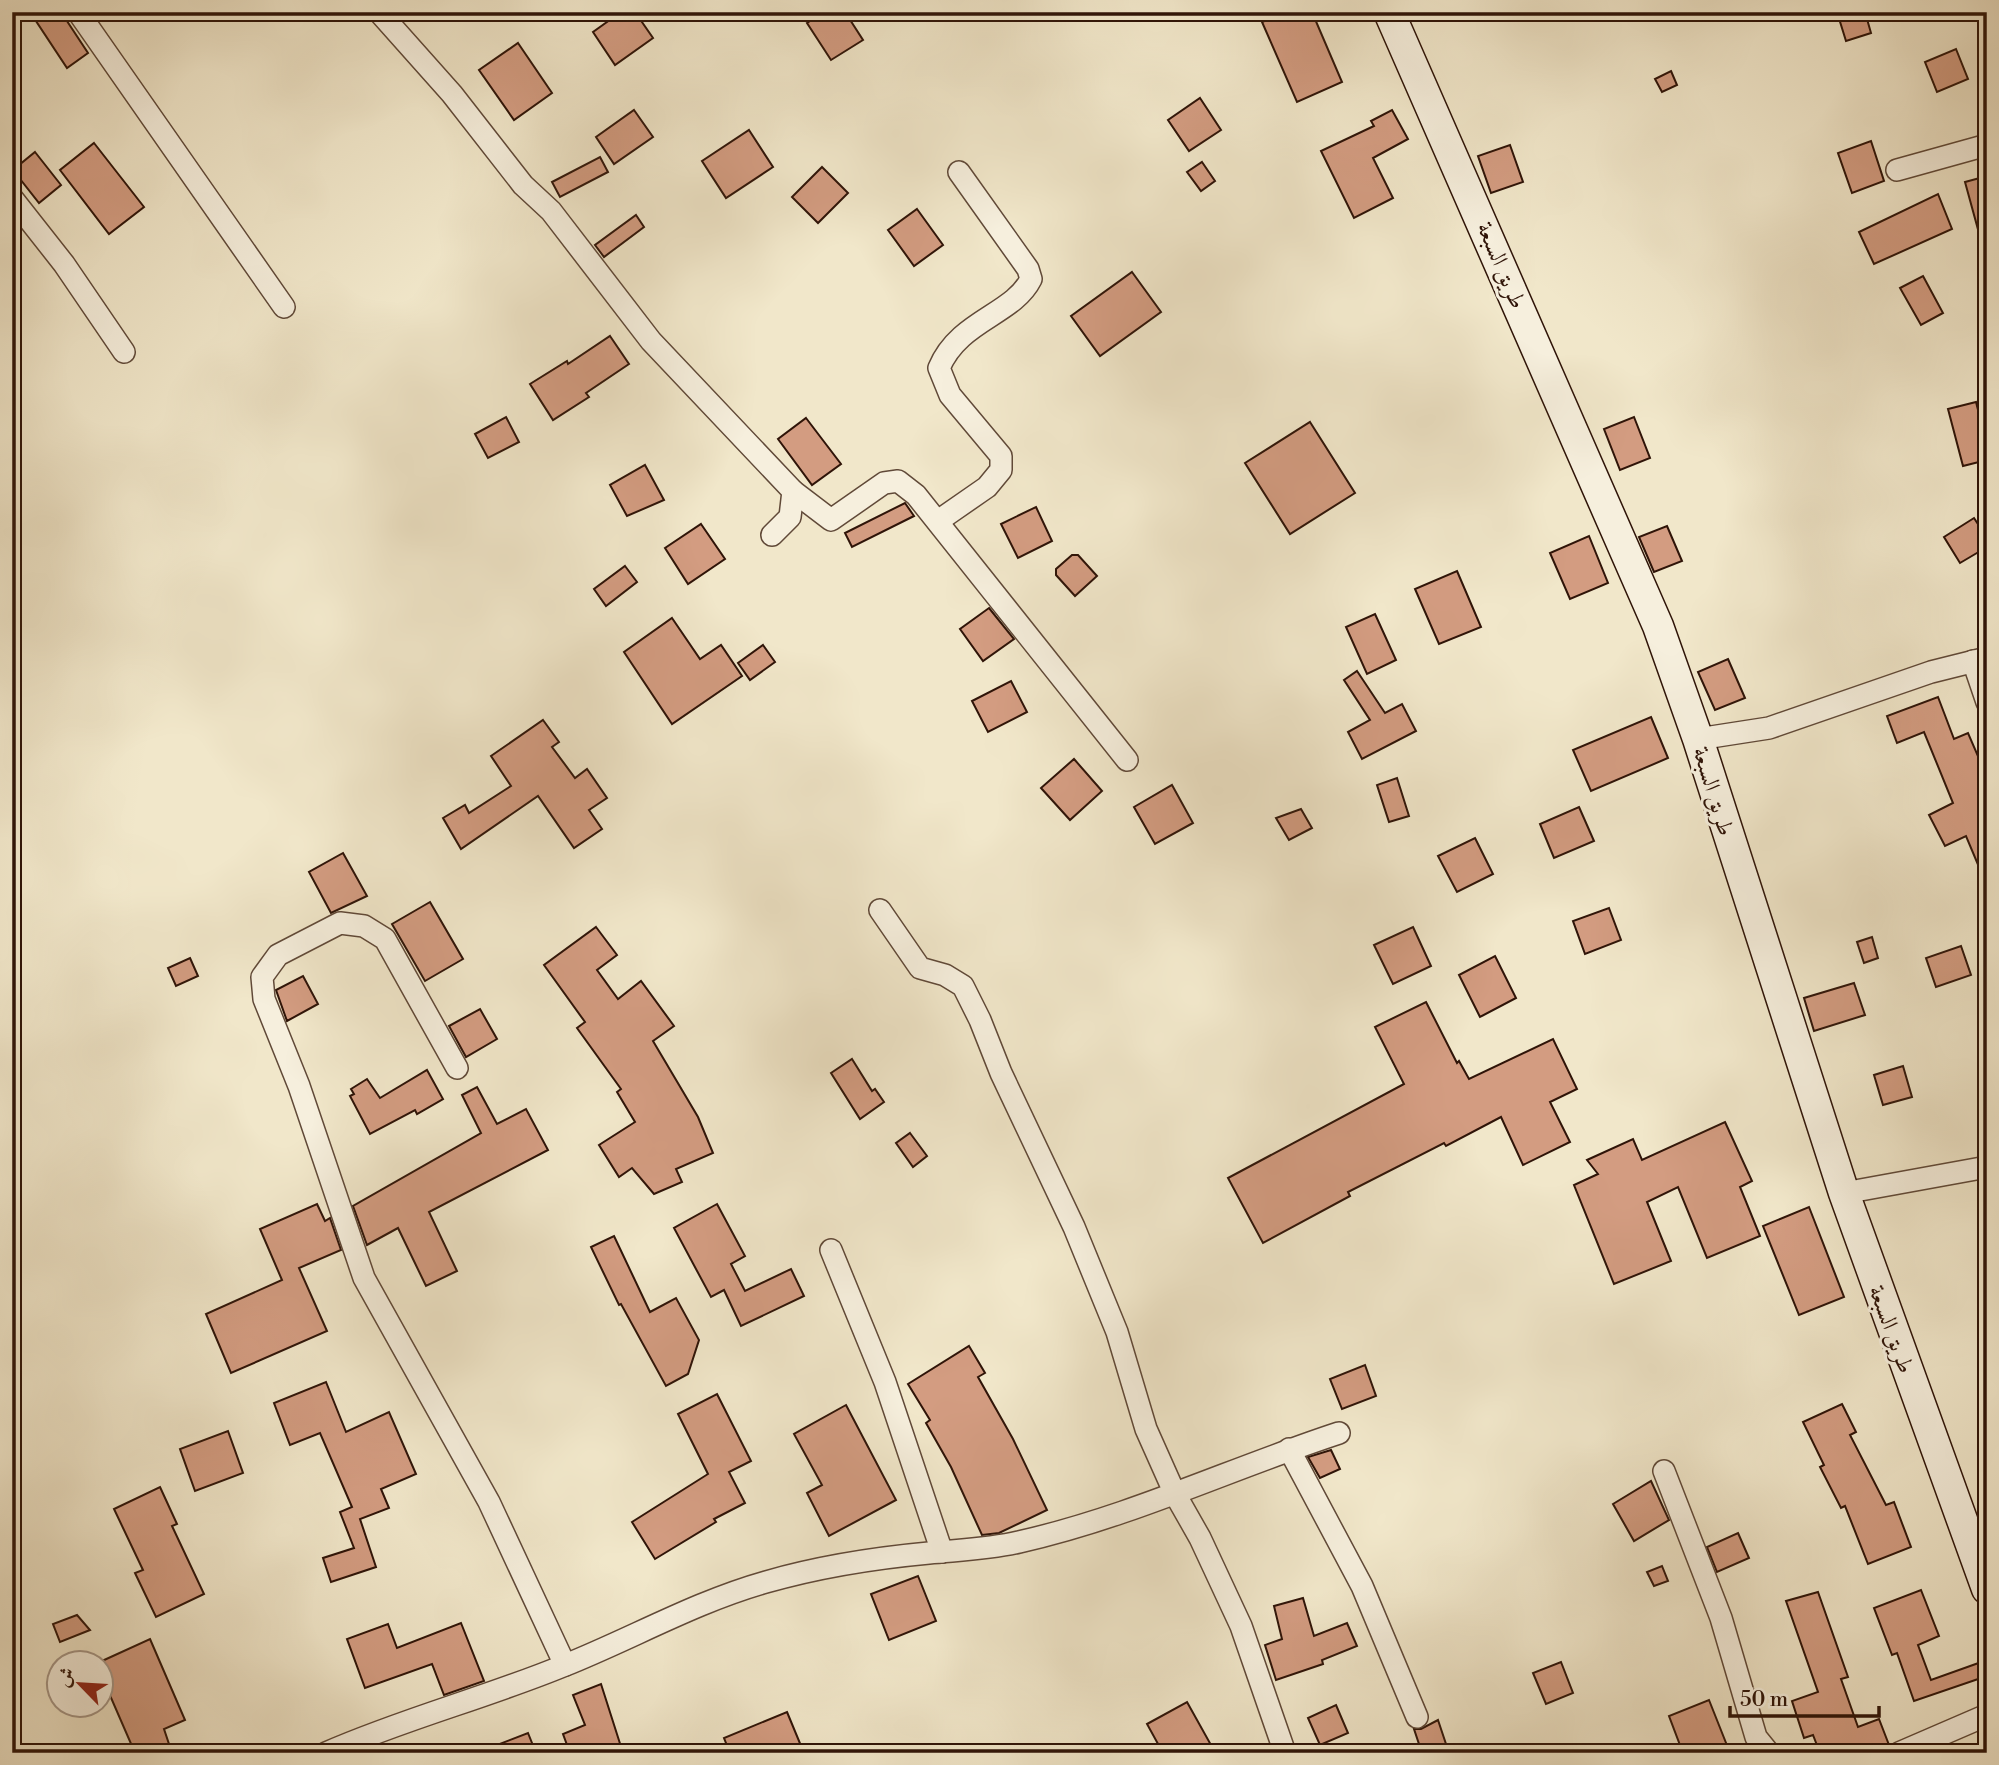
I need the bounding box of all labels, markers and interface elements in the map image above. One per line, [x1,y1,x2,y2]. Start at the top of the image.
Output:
street label: طريق السبعة [1470,218,1532,313]
street label: طريق السبعة [1686,743,1740,839]
street label: طريق السبعة [1862,1281,1920,1377]
north arrow [46,1650,116,1720]
text: ش [51,1664,80,1691]
scale bar [1730,1674,1878,1718]
text: 50 m [1740,1687,1788,1713]

